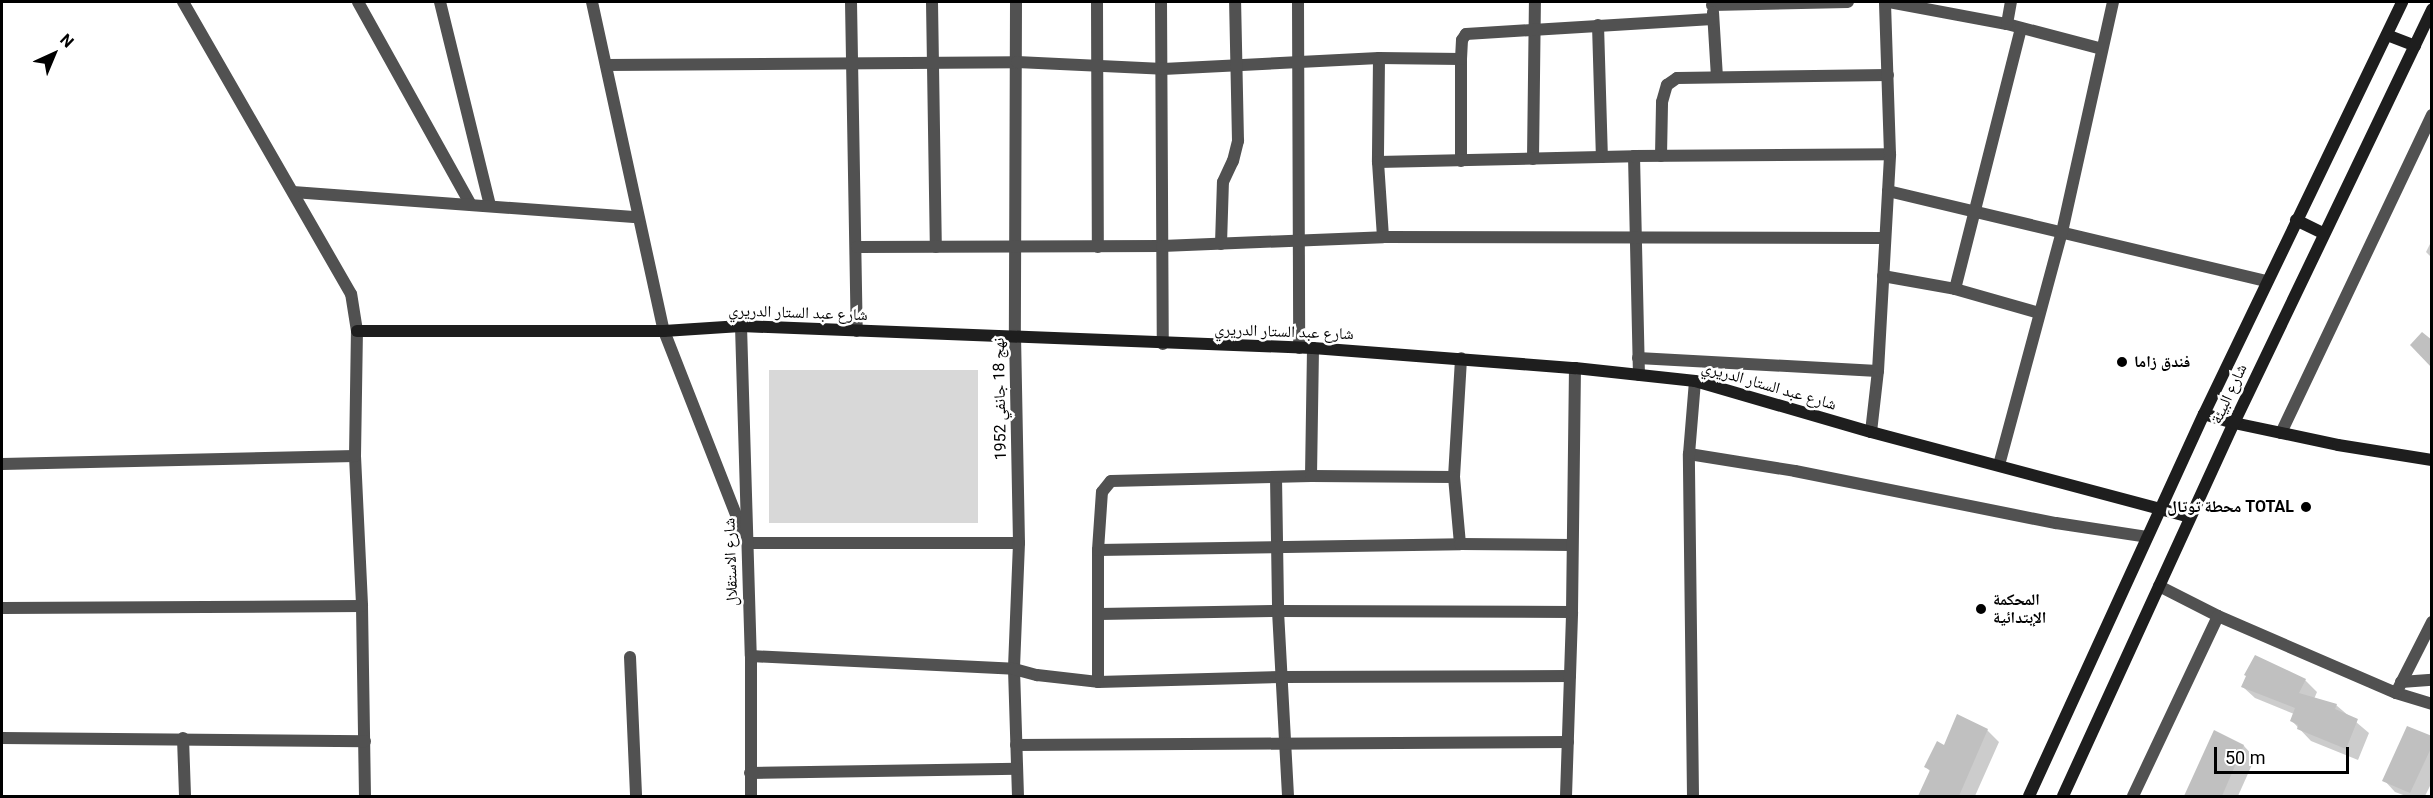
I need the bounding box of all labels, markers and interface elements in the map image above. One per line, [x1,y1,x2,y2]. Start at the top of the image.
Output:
north arrow [24,24,84,84]
text: N [56,30,78,51]
street label: شارع عبد الستار الدريري [728,301,868,325]
street label: شارع عبد الستار الدريري [1214,320,1354,344]
street label: نهج 18 جانفي 1952 [989,337,1011,461]
place label: فندق زاما [2134,352,2190,372]
marker: فندق زاما [2115,355,2129,369]
street label: شارع عبد الستار الدريري [1699,358,1839,414]
street label: شارع البيئة [2207,361,2251,427]
place label: محطة توتال TOTAL [2167,497,2294,517]
marker: محطة توتال TOTAL [2299,500,2313,514]
street label: شارع الاستقلال [720,518,742,606]
place label: المحكمة الإبتدائية [1993,590,2046,628]
marker: المحكمة الإبتدائية [1974,602,1988,616]
scale bar [2217,735,2352,773]
text: 50 m [2225,747,2265,768]

